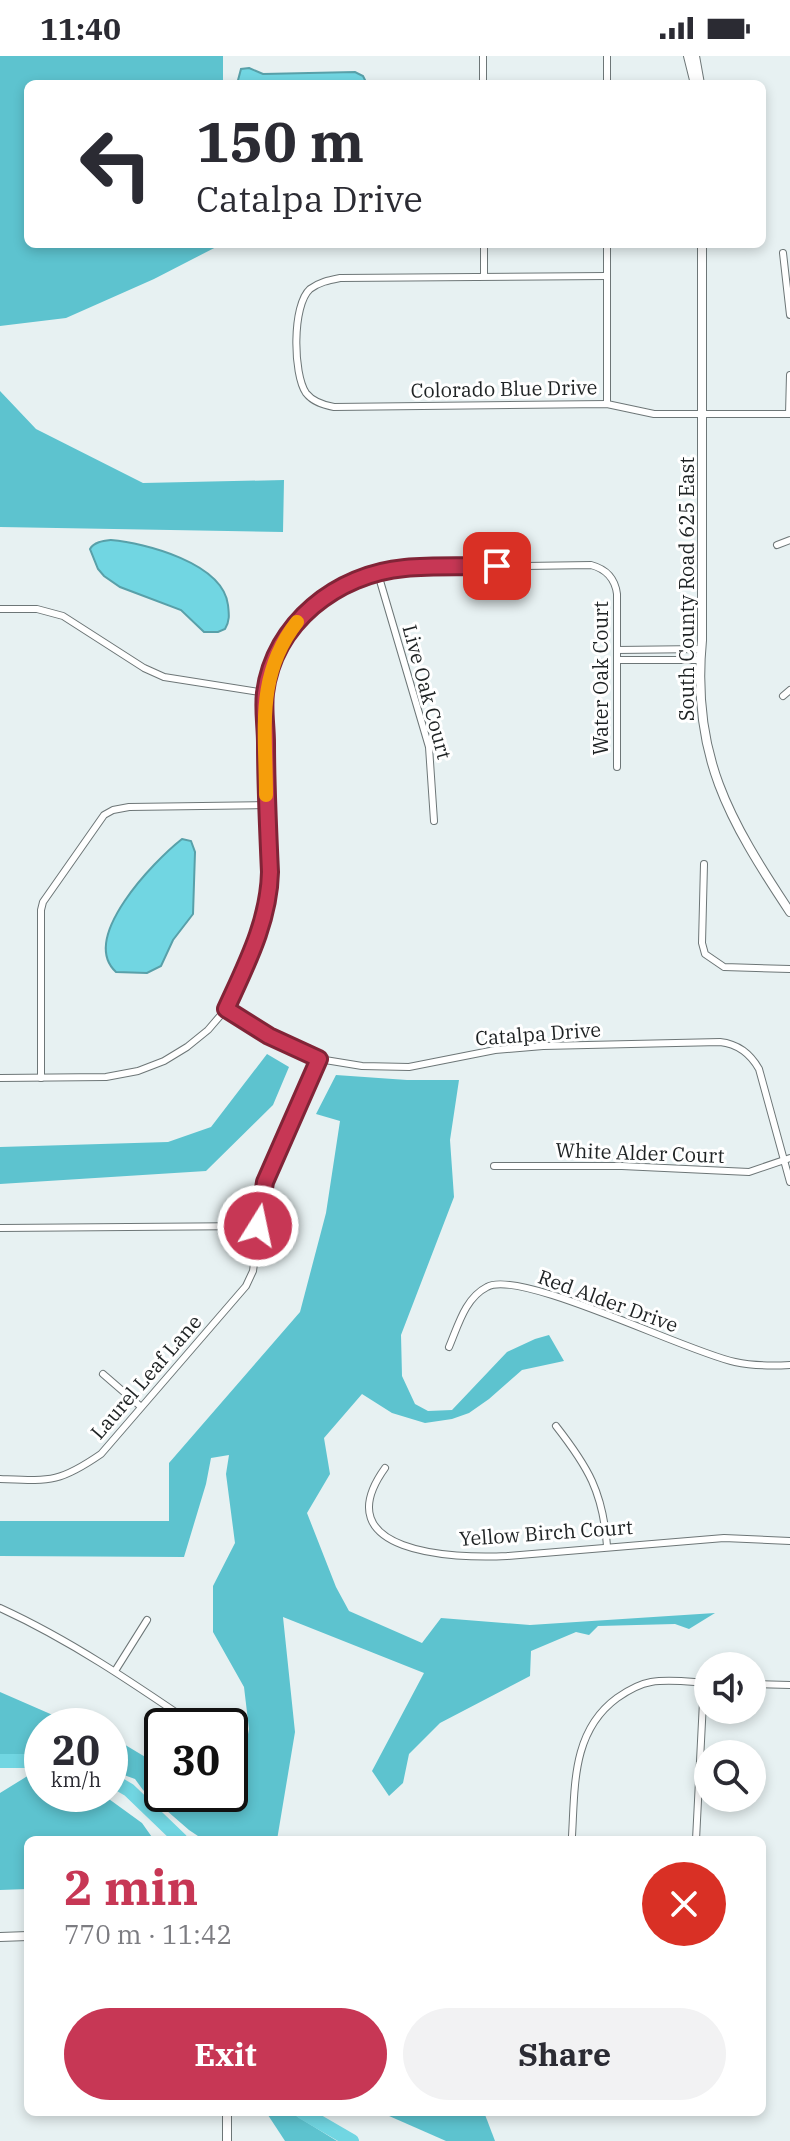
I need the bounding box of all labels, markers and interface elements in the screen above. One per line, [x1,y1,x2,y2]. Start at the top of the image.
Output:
text: 11:40 [40,9,121,48]
text: 150 m [196,105,364,177]
icon: left [64,112,168,216]
text: Catalpa Drive [196,175,423,222]
street label: Colorado Blue Drive [410,373,598,404]
street label: South County Road 625 East [673,457,700,721]
pin [463,532,531,600]
icon: arrive [475,544,519,588]
street label: Water Oak Court [587,601,614,755]
street label: Live Oak Court [397,622,458,762]
street label: Catalpa Drive [474,1016,602,1051]
street label: White Alder Court [555,1136,725,1169]
position arrow [216,1184,300,1268]
street label: Red Alder Drive [534,1263,682,1338]
street label: Laurel Leaf Lane [84,1309,207,1445]
street label: Yellow Birch Court [458,1513,634,1552]
map controls [694,1652,766,1812]
button: sound [694,1652,766,1724]
speed limit sign: 30 [144,1708,248,1812]
text: 20 [52,1724,100,1776]
button: search [694,1740,766,1812]
text: km/h [51,1766,101,1793]
text: 2 min [64,1856,198,1918]
button: close [642,1862,726,1946]
text: 770 m · 11:42 [64,1917,232,1951]
button: Exit [64,2008,387,2100]
button: Share [403,2008,726,2100]

